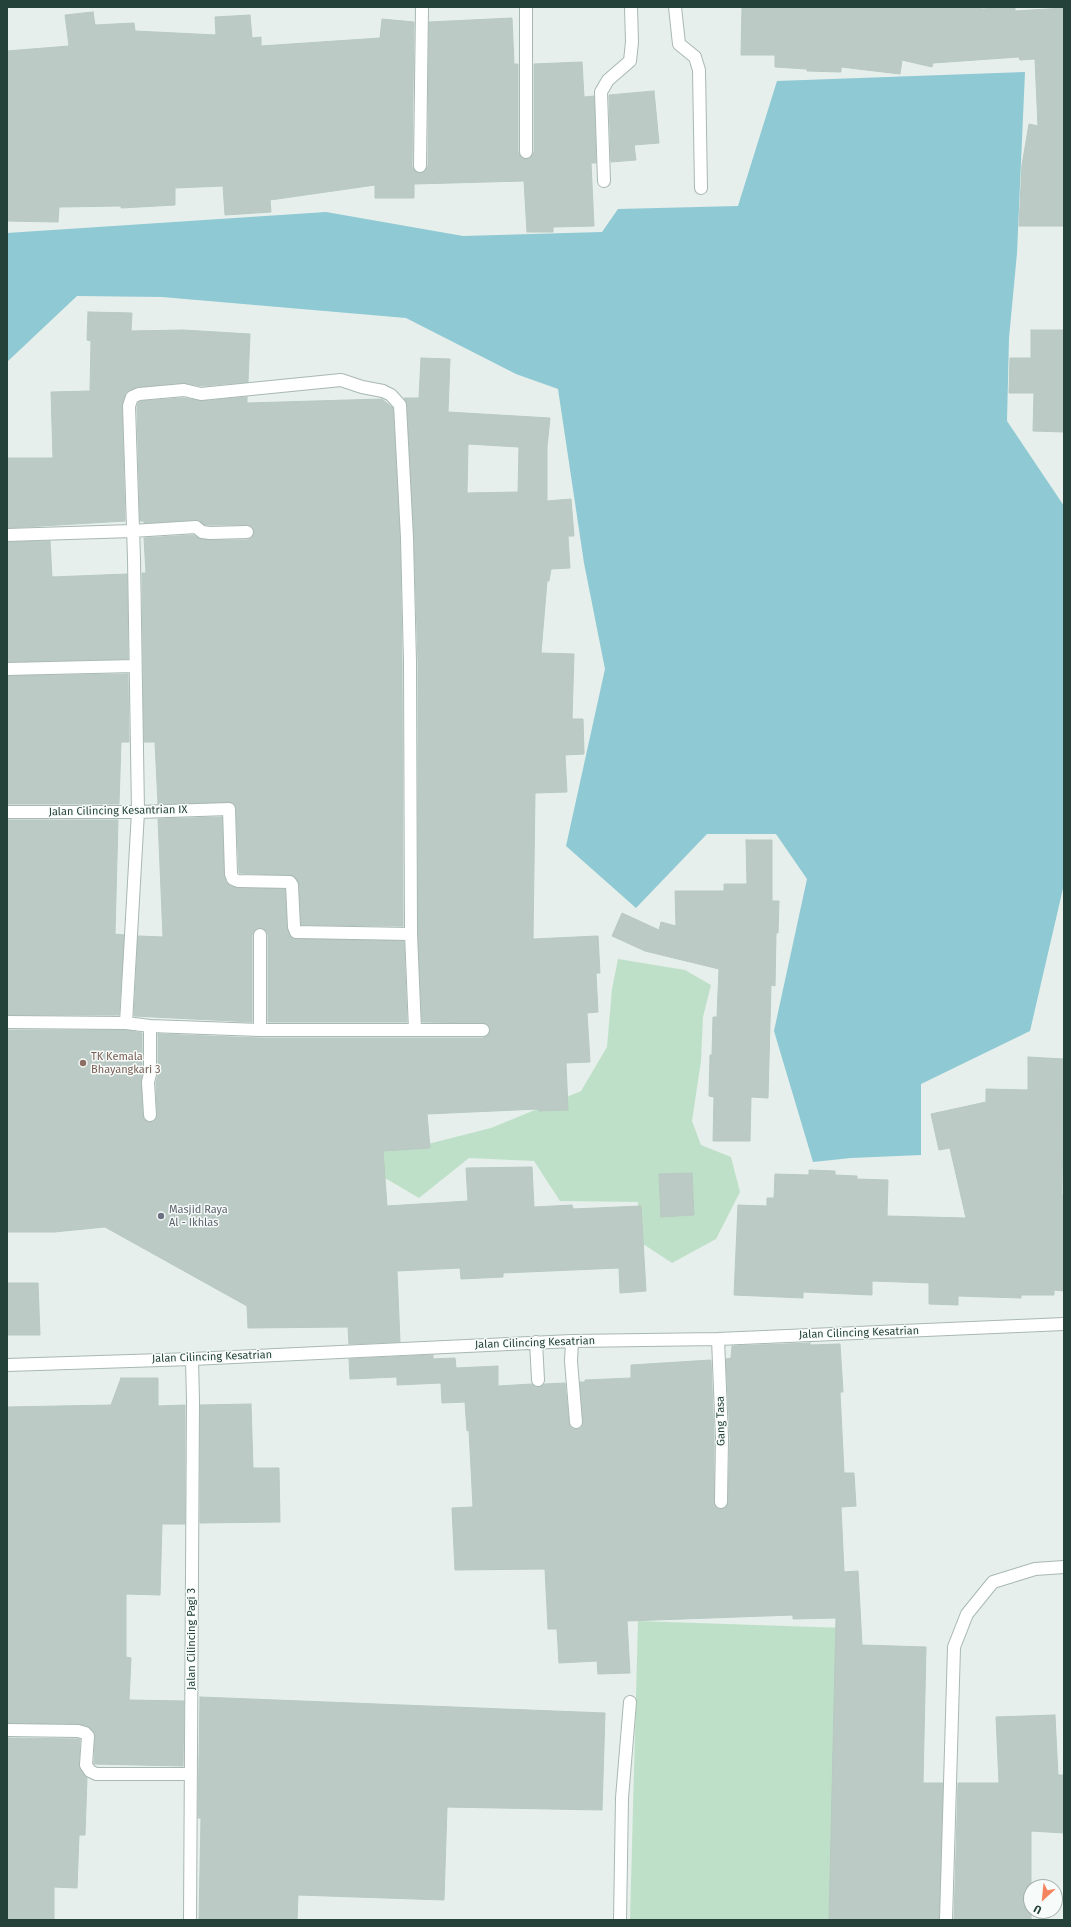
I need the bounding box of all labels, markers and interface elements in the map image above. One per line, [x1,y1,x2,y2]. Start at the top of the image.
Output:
street label: Jalan Cilincing Kesantrian IX [48,803,188,819]
place label: TK Kemala Bhayangkari 3 [91,1050,161,1076]
marker: TK Kemala Bhayangkari 3 [78,1058,88,1068]
place label: Masjid Raya Al - Ikhlas [169,1203,228,1229]
marker: Masjid Raya Al - Ikhlas [156,1211,166,1221]
street label: Jalan Cilincing Kesatrian [799,1324,919,1342]
street label: Jalan Cilincing Kesatrian [475,1334,595,1352]
street label: Jalan Cilincing Kesatrian [152,1348,272,1366]
street label: Gang Tasa [714,1396,728,1446]
street label: Jalan Cilincing Pagi 3 [185,1588,199,1690]
north arrow [1023,1879,1063,1919]
text: U [1032,1902,1044,1917]

